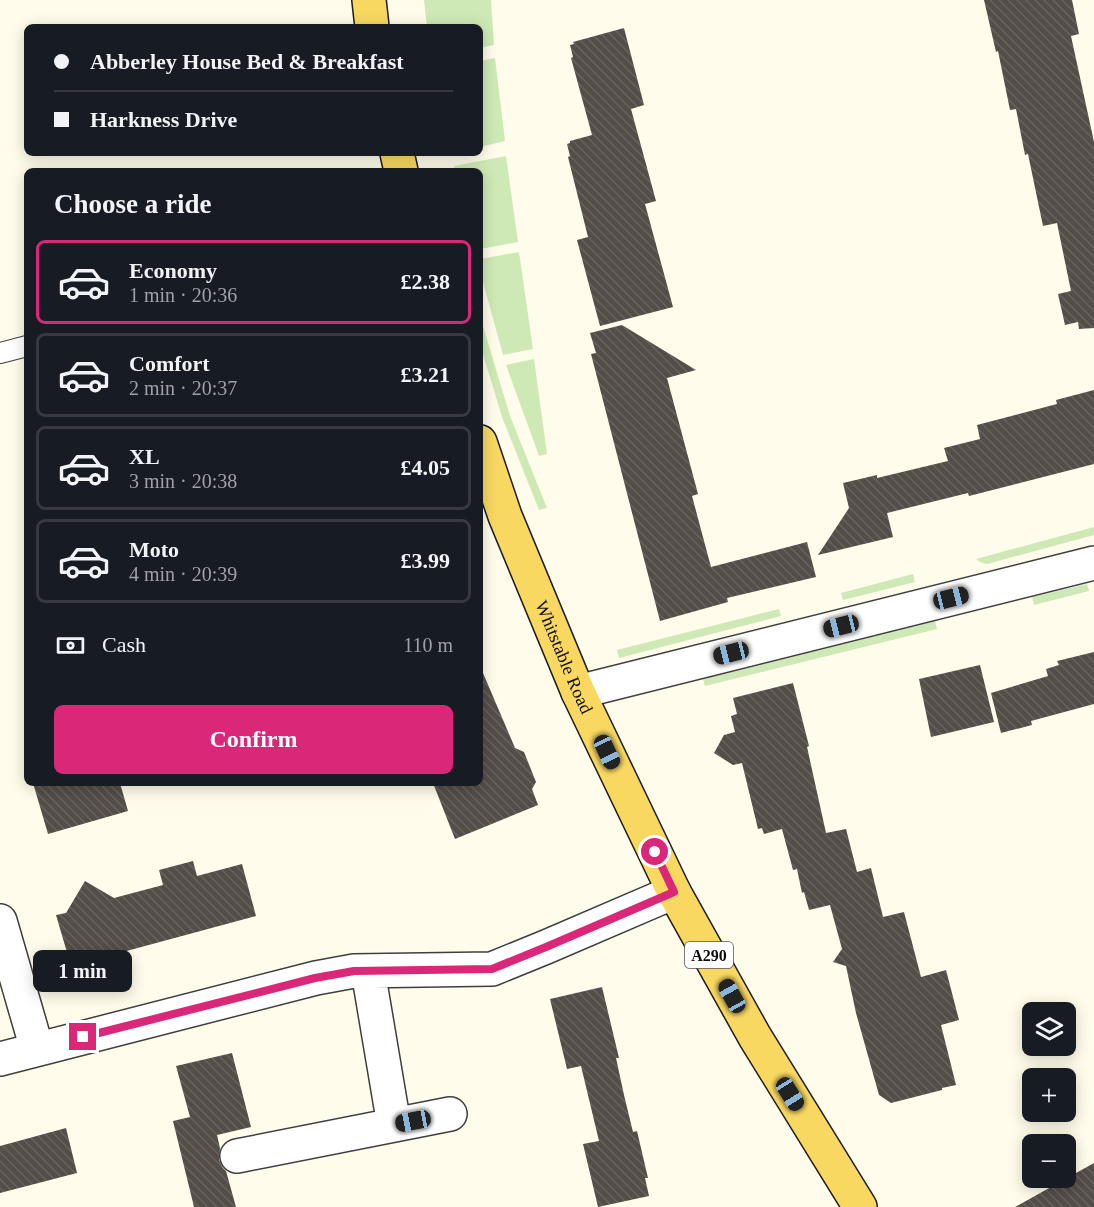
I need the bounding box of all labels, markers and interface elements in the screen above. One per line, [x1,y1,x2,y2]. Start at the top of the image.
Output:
text: Abberley House Bed & Breakfast [90,49,404,74]
text: Harkness Drive [90,107,237,132]
text: Choose a ride [54,189,212,219]
icon: car [57,255,111,309]
text: Economy [129,258,217,283]
text: £2.38 [401,269,450,294]
text: 1 min · 20:36 [129,284,237,306]
icon: car [57,348,111,402]
text: Comfort [129,351,210,376]
text: £3.21 [401,362,450,387]
text: 2 min · 20:37 [129,377,237,399]
icon: car [57,441,111,495]
text: XL [129,444,160,469]
text: £4.05 [401,455,450,480]
text: 3 min · 20:38 [129,470,237,492]
icon: car [57,534,111,588]
text: Moto [129,537,179,562]
text: £3.99 [401,548,450,573]
text: 4 min · 20:39 [129,563,237,585]
car [931,585,971,611]
street label: Whitstable Road [531,598,597,717]
car [821,613,861,639]
icon: cash [54,629,87,662]
text: Cash [102,632,146,657]
text: 110 m [403,634,453,656]
car [711,640,751,666]
button: Confirm [54,705,453,774]
car [591,732,623,772]
route start [641,838,668,865]
road number: A290 [685,942,733,968]
callout: 1 min [34,950,132,992]
text: 1 min [58,960,107,982]
car [715,976,749,1016]
map controls [1022,1002,1076,1188]
button: layers [1022,1002,1076,1056]
route end [69,1023,96,1050]
button: + [1022,1068,1076,1122]
car [773,1074,807,1114]
car [394,1109,432,1133]
button: − [1022,1134,1076,1188]

